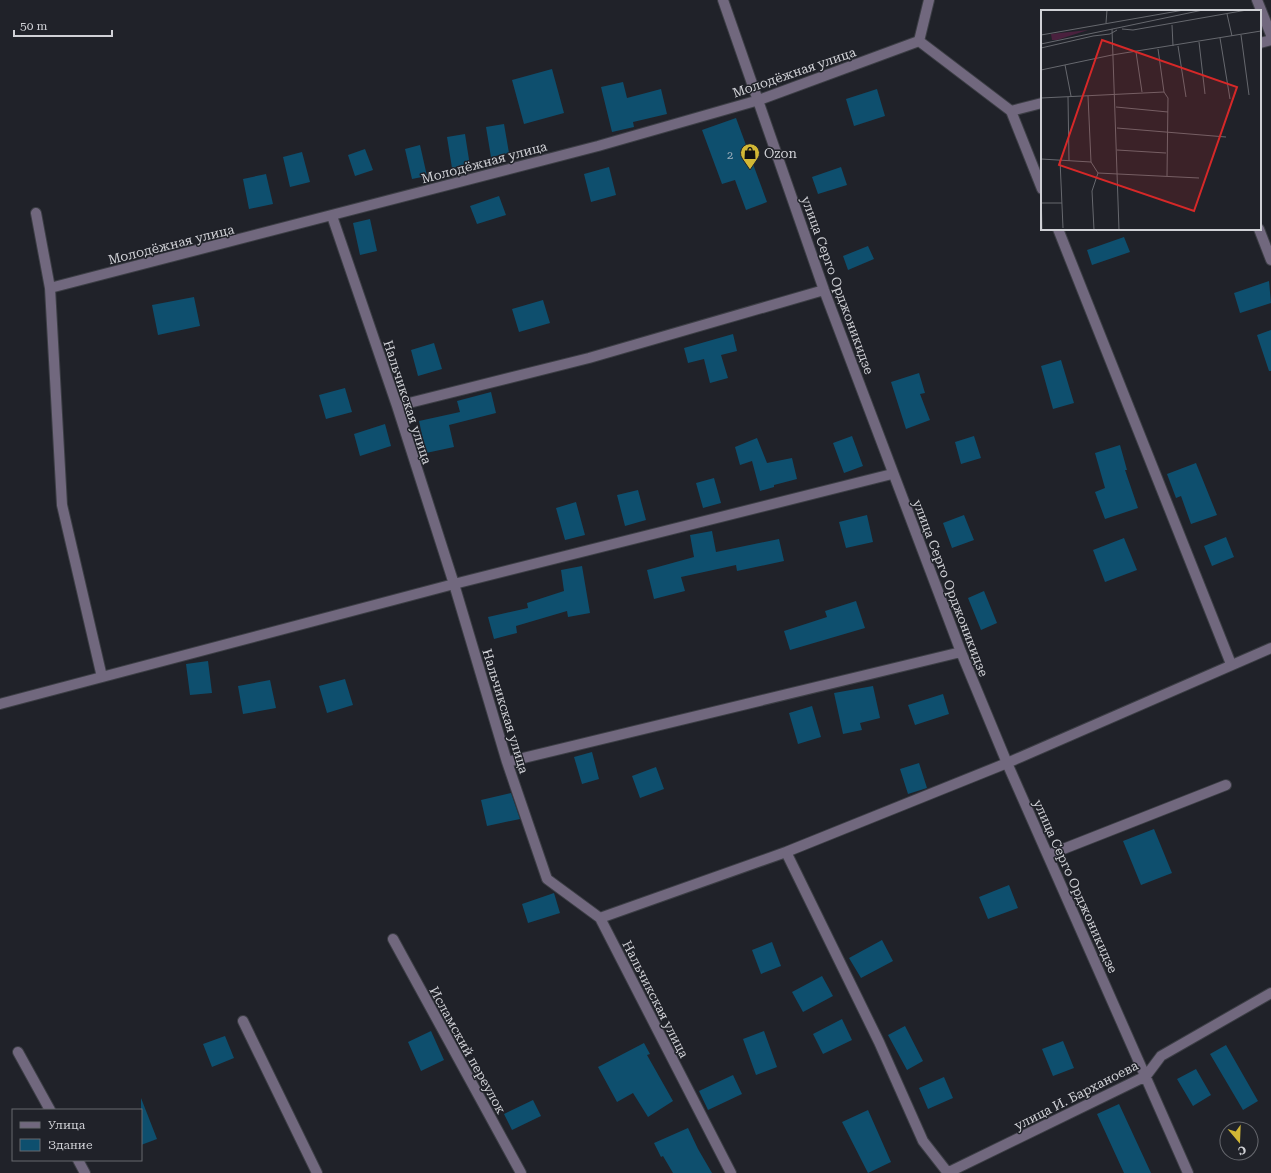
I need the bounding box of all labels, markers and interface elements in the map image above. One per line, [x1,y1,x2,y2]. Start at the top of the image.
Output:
inset map [1041,10,1261,230]
scale bar [14,12,112,38]
text: 50 m [20,19,47,33]
street label: Молодёжная улица [731,44,858,101]
street label: Молодёжная улица [420,138,549,186]
shop icon: Ozon [739,142,761,170]
place label: Ozon [764,146,797,161]
house number: 2 [727,149,733,162]
street label: улица Серго Орджоникидзе [798,194,877,376]
street label: Молодёжная улица [107,222,236,267]
street label: Нальчикская улица [380,338,435,466]
street label: улица Серго Орджоникидзе [910,498,991,679]
street label: Нальчикская улица [479,647,532,775]
street label: улица Серго Орджоникидзе [1030,797,1121,975]
street label: Нальчикская улица [619,938,692,1060]
street label: Исламский переулок [426,984,509,1116]
street label: улица И. Барханоева [1012,1058,1141,1133]
legend [12,1109,142,1161]
text: Улица [48,1118,86,1132]
north arrow [1219,1121,1259,1161]
text: Здание [48,1138,93,1152]
text: С [1236,1143,1248,1157]

